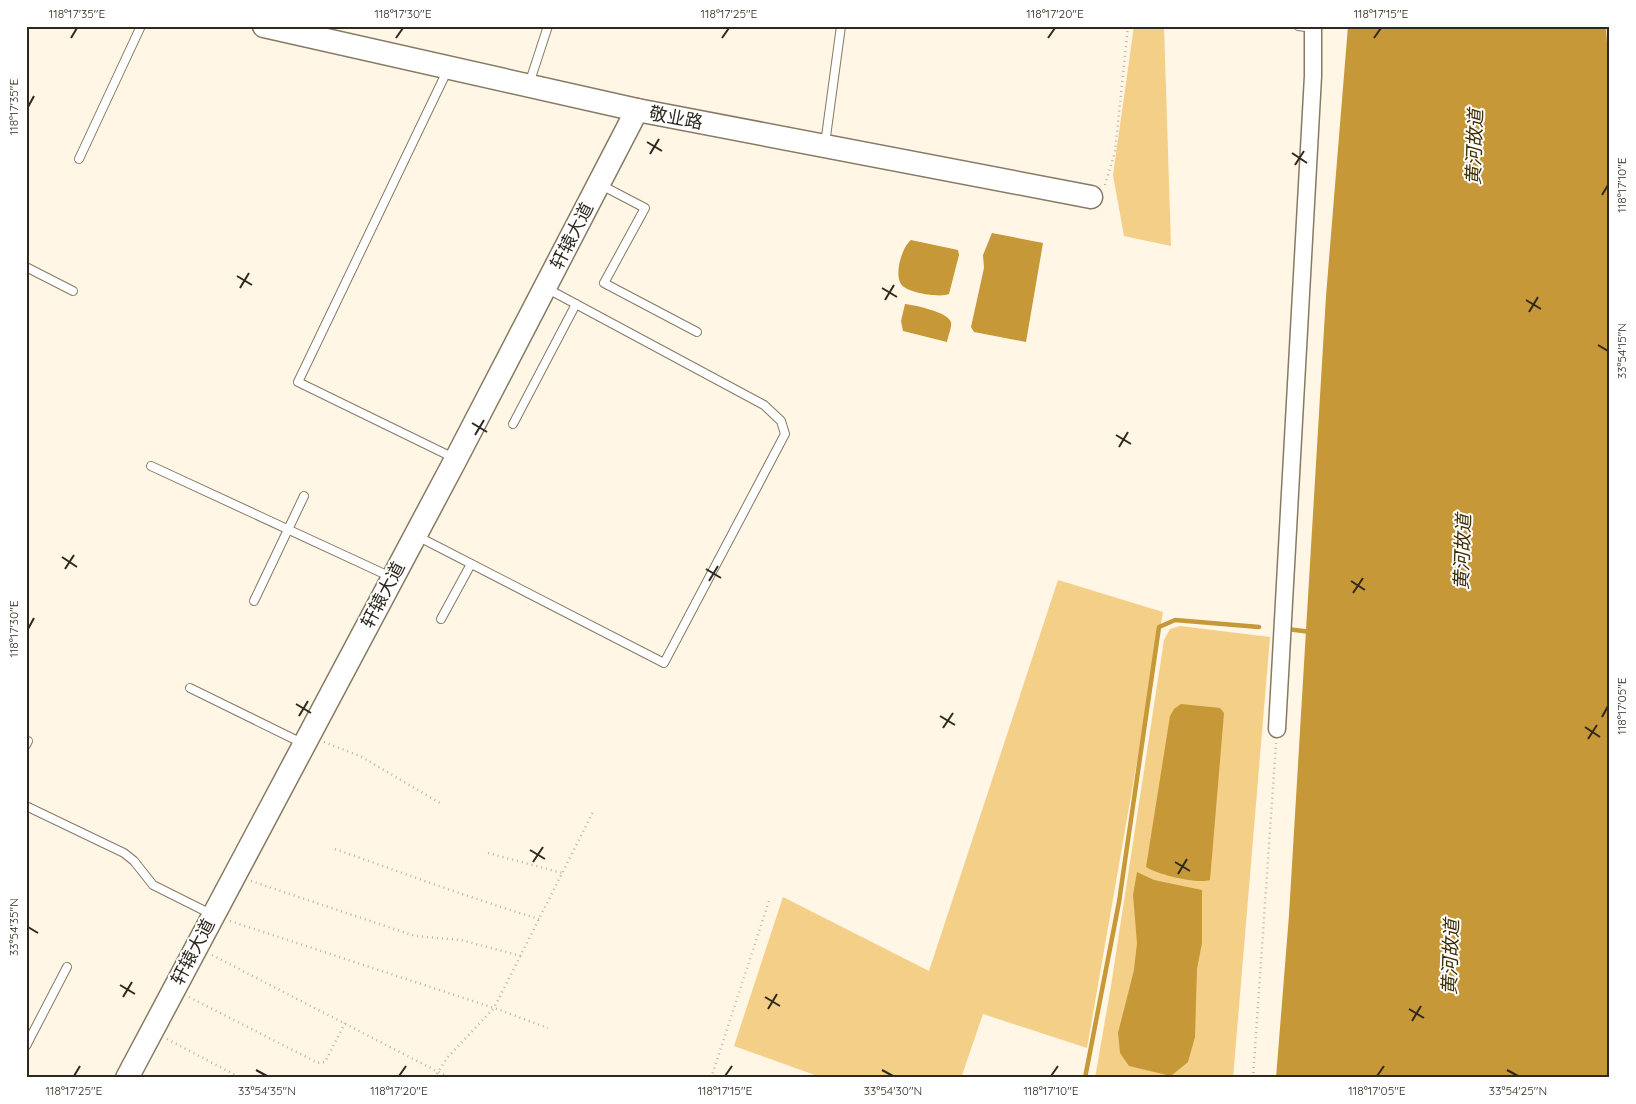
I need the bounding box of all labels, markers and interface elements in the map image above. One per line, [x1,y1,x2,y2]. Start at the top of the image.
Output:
text: 118°17'35"E [49,6,105,21]
text: 118°17'30"E [374,6,432,21]
text: 118°17'25"E [701,6,758,21]
text: 118°17'20"E [1026,6,1084,21]
text: 118°17'15"E [1354,6,1409,21]
text: 118°17'35"E [6,79,21,135]
street label: 敬业路 [647,101,705,134]
water label: 黄河故道 [1461,106,1487,185]
text: 118°17'10"E [1614,157,1629,213]
street label: 轩辕大道 [545,198,598,273]
text: 33°54'15"N [1614,323,1629,379]
water label: 黄河故道 [1449,511,1475,590]
street label: 轩辕大道 [356,558,410,632]
text: 118°17'30"E [6,600,21,658]
text: 118°17'05"E [1614,677,1629,735]
text: 33°54'35"N [6,898,21,956]
street label: 轩辕大道 [166,915,220,989]
water label: 黄河故道 [1437,916,1463,995]
text: 118°17'25"E [46,1083,103,1098]
text: 33°54'35"N [238,1083,296,1098]
text: 118°17'20"E [370,1083,428,1098]
text: 118°17'15"E [698,1083,753,1098]
text: 33°54'30"N [864,1083,922,1098]
text: 118°17'10"E [1023,1083,1079,1098]
text: 118°17'05"E [1348,1083,1406,1098]
text: 33°54'25"N [1489,1083,1547,1098]

